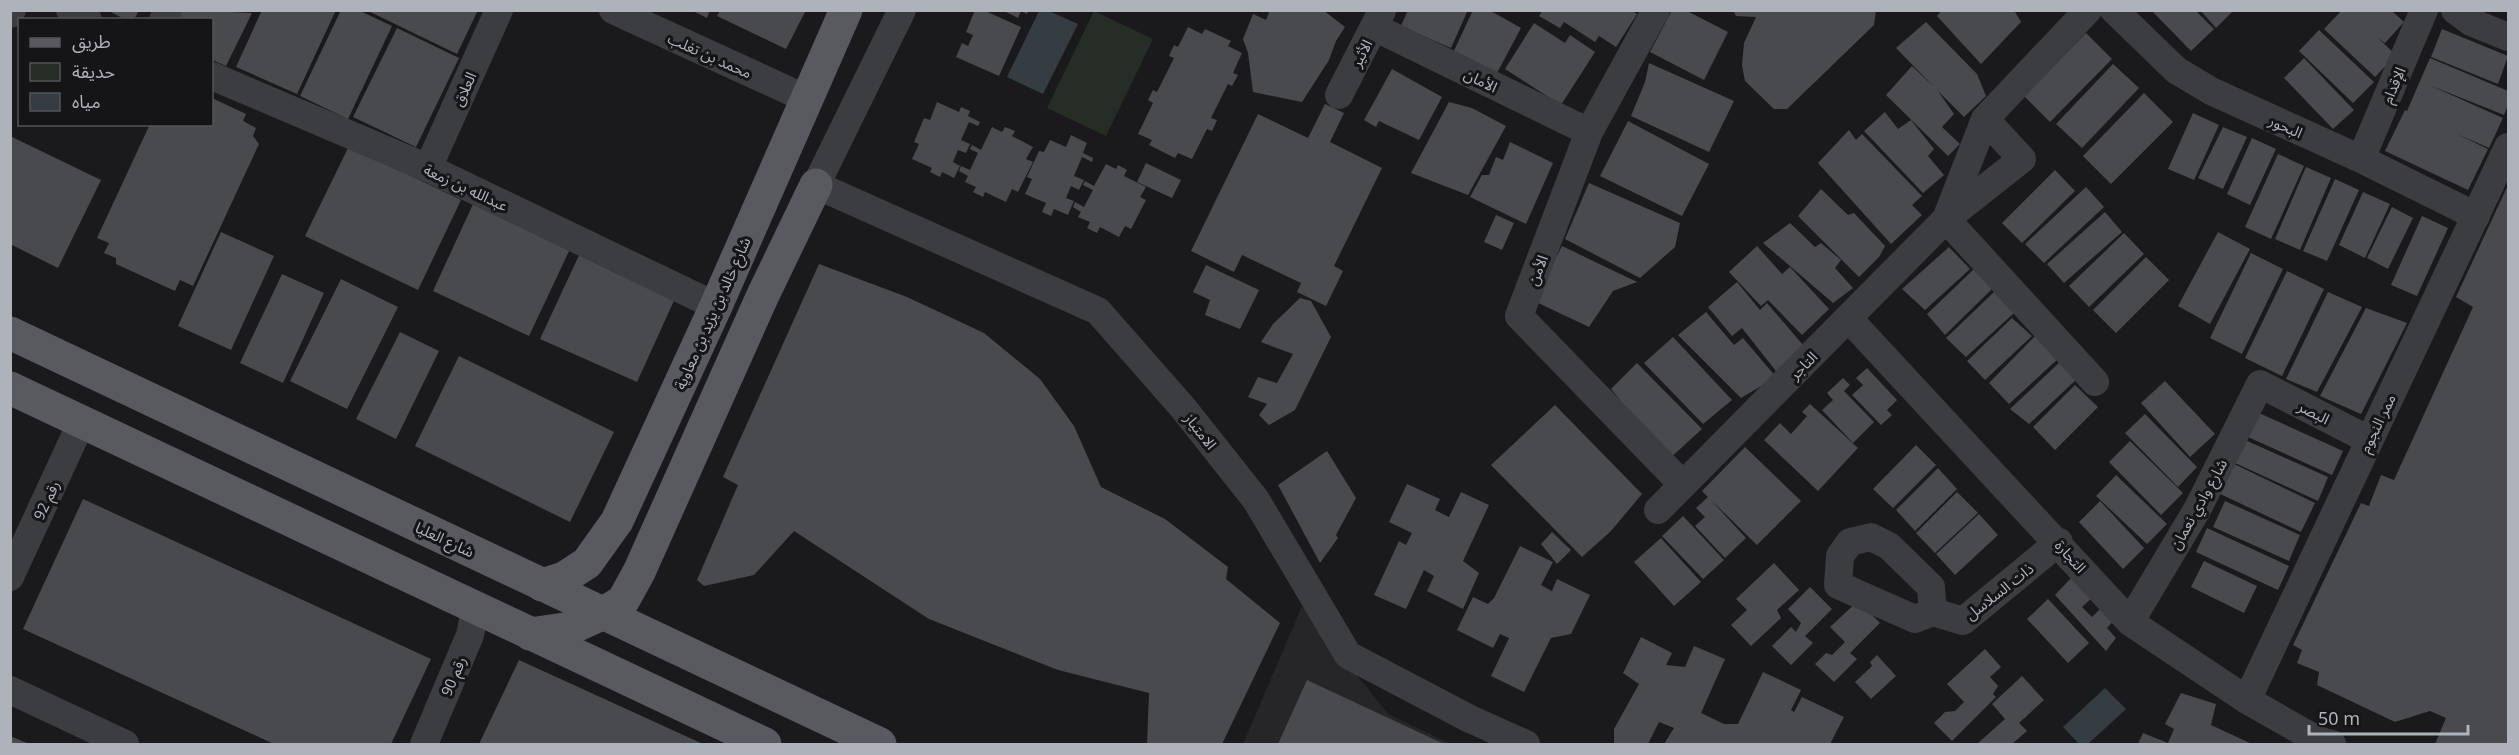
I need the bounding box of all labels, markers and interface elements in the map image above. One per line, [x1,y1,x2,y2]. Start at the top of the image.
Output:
legend [18,18,213,126]
street label: محمد بن تغلب [665,28,755,82]
text: طريق [72,29,111,53]
street label: الأثير [1345,36,1376,71]
text: حديقة [72,59,115,83]
street label: الأمان [1461,63,1501,97]
street label: الإقدام [2376,64,2411,107]
street label: العلاق [448,69,480,109]
text: مياه [72,89,101,113]
street label: البحور [2265,109,2306,142]
street label: عبدالله بن زمعة [421,159,512,215]
street label: شارع خالد بن يزيد بن معاوية [669,233,757,394]
street label: الأمن [1522,252,1552,288]
street label: التاجر [1784,347,1821,384]
street label: ممر النجوم [2354,390,2402,457]
street label: البصر [2294,395,2333,428]
street label: الامتياز [1180,408,1222,453]
street label: شارع وادي نعمان [2165,455,2234,554]
street label: رقم 92 [28,477,66,524]
street label: شارع العليا [411,517,478,564]
street label: التجارة [2051,535,2091,577]
street label: ذات السلاسل [1961,558,2037,624]
street label: رقم 90 [436,653,472,700]
scale bar [2309,698,2468,736]
text: 50 m [2318,706,2360,730]

